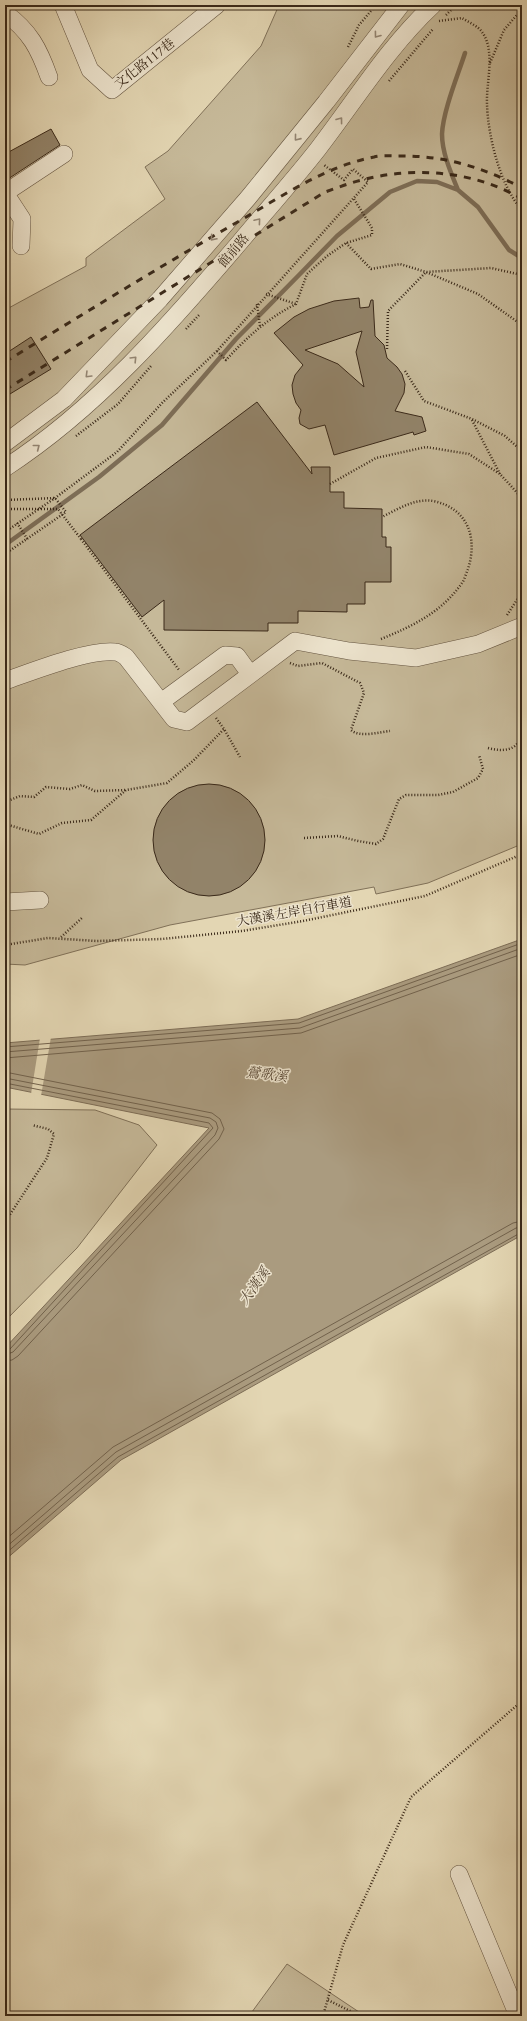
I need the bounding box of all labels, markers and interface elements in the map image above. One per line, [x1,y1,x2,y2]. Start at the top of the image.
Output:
one-way arrow [374,31,381,38]
street label: 文化路117巷 [111,35,179,93]
one-way arrow [335,118,342,125]
one-way arrow [294,133,301,140]
one-way arrow [253,218,260,225]
street label: 館前路 [214,230,253,271]
one-way arrow [211,233,218,240]
one-way arrow [129,356,137,364]
one-way arrow [85,370,93,378]
one-way arrow [33,444,40,451]
street label: 大漢溪左岸自行車道 [235,893,353,931]
water label: 鶯歌溪 [245,1063,291,1087]
water label: 大漢溪 [234,1262,276,1309]

